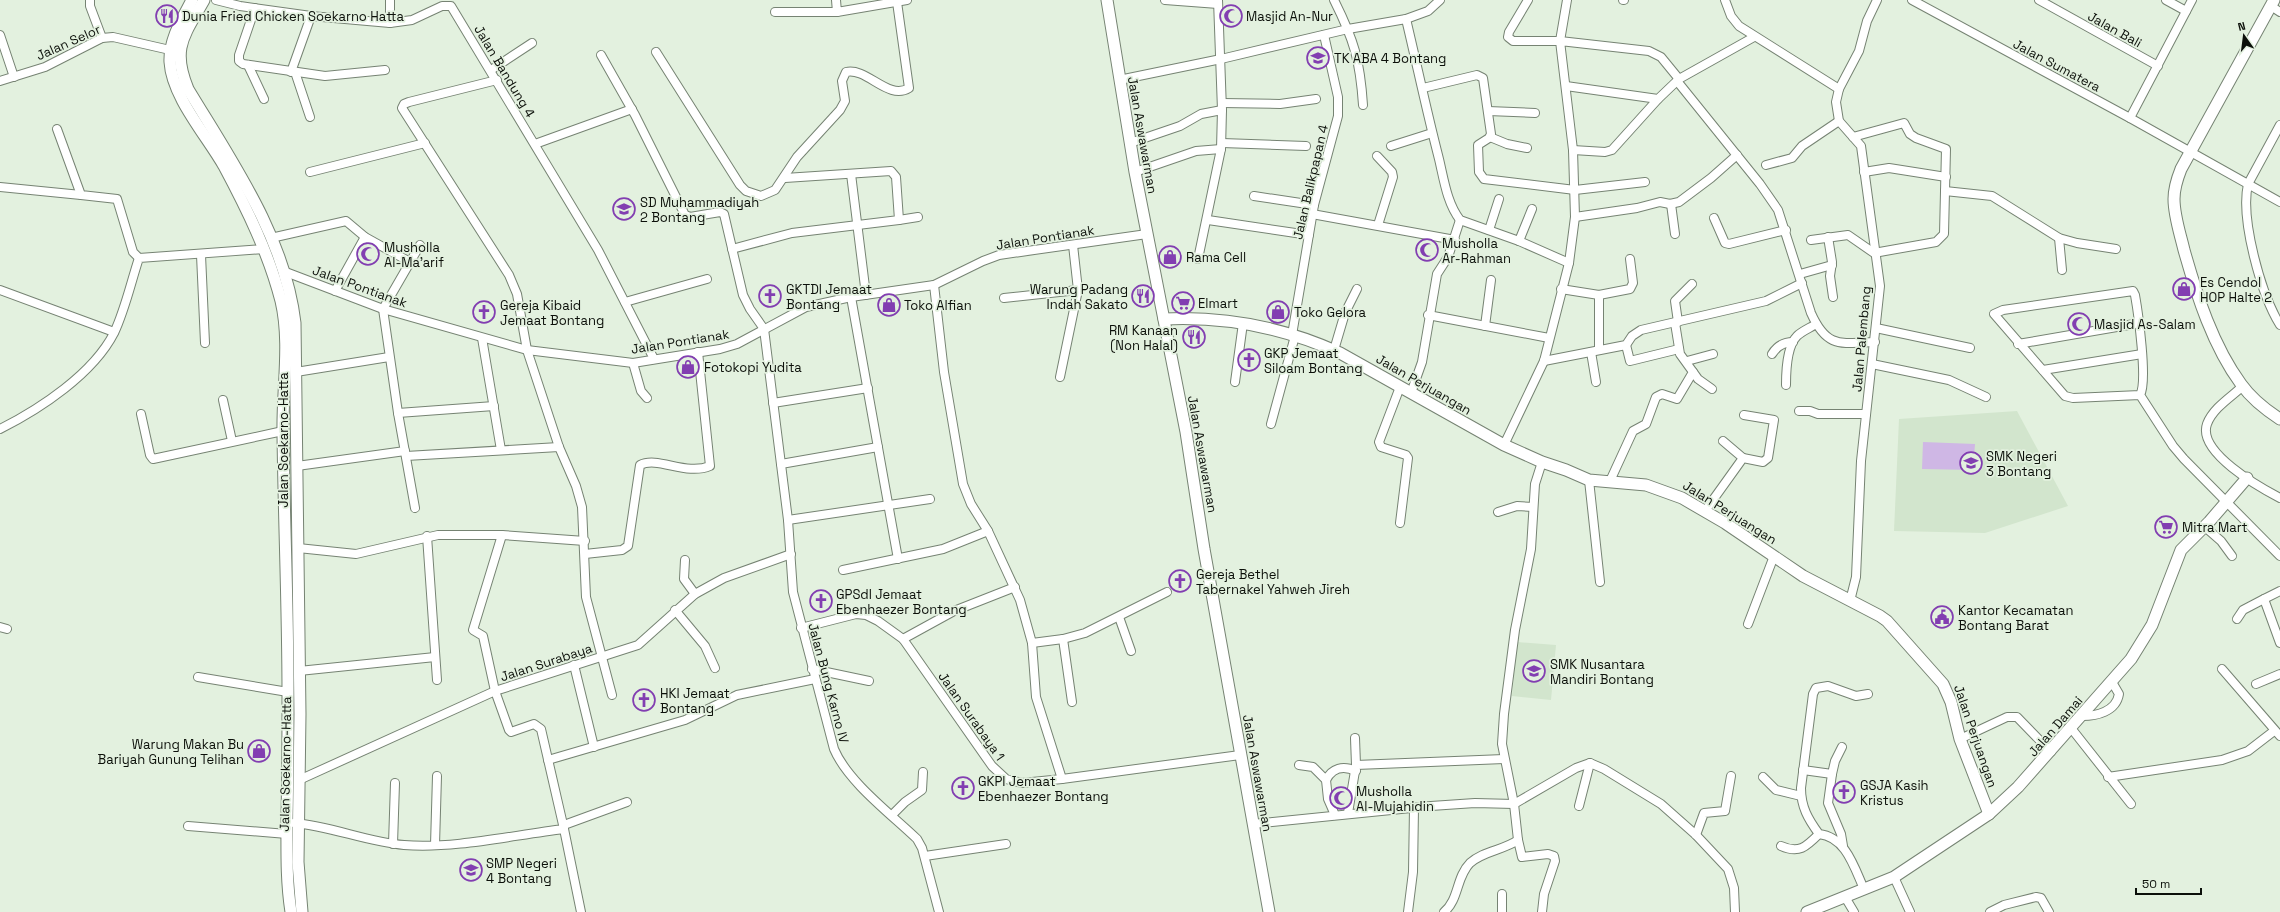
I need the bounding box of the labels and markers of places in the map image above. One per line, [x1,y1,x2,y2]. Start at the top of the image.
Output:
restaurant icon: Dunia Fried Chicken Soekarno Hatta [154,3,180,29]
mosque icon: Masjid An-Nur [1218,3,1244,29]
place label: Dunia Fried Chicken Soekarno Hatta [182,8,404,25]
place label: Masjid An-Nur [1246,8,1333,25]
school or university icon: TK ABA 4 Bontang [1305,45,1331,71]
place label: TK ABA 4 Bontang [1334,50,1446,67]
place label: SD Muhammadiyah 2 Bontang [640,194,759,226]
school or university icon: SD Muhammadiyah 2 Bontang [611,196,637,222]
place label: Musholla Ar-Rahman [1442,235,1511,267]
mosque icon: Musholla Ar-Rahman [1414,237,1440,263]
place label: Musholla Al-Ma'arif [384,239,444,271]
mosque icon: Musholla Al-Ma'arif [355,241,381,267]
shop icon: Rama Cell [1157,244,1183,270]
place label: Rama Cell [1186,249,1246,266]
place label: Es Cendol HOP Halte 2 [2200,274,2272,306]
shop icon: Es Cendol HOP Halte 2 [2171,276,2197,302]
place label: GKTDI Jemaat Bontang [786,281,872,313]
place label: Warung Padang Indah Sakato [1030,281,1128,313]
church icon: GKTDI Jemaat Bontang [757,283,783,309]
restaurant icon: Warung Padang Indah Sakato [1130,283,1156,309]
supermarket icon: Elmart [1170,290,1196,316]
shop icon: Toko Alfian [876,292,902,318]
place label: Elmart [1198,295,1238,312]
place label: Gereja Kibaid Jemaat Bontang [500,297,604,329]
place label: Toko Alfian [904,297,972,314]
church icon: Gereja Kibaid Jemaat Bontang [471,299,497,325]
shop icon: Toko Gelora [1265,299,1291,325]
place label: Toko Gelora [1294,304,1367,321]
mosque icon: Masjid As-Salam [2066,311,2092,337]
place label: Masjid As-Salam [2094,316,2196,333]
place label: RM Kanaan (Non Halal) [1109,322,1178,354]
restaurant icon: RM Kanaan (Non Halal) [1181,324,1207,350]
place label: GKP Jemaat Siloam Bontang [1264,345,1363,377]
church icon: GKP Jemaat Siloam Bontang [1236,347,1262,373]
shop icon: Fotokopi Yudita [675,354,701,380]
place label: Fotokopi Yudita [704,359,802,376]
place label: SMK Negeri 3 Bontang [1986,448,2057,480]
school or university icon: SMK Negeri 3 Bontang [1958,450,1984,476]
supermarket icon: Mitra Mart [2153,514,2179,540]
place label: Mitra Mart [2182,519,2248,536]
place label: Gereja Bethel Tabernakel Yahweh Jireh [1196,566,1350,598]
church icon: Gereja Bethel Tabernakel Yahweh Jireh [1167,568,1193,594]
place label: GPSdI Jemaat Ebenhaezer Bontang [836,586,967,618]
church icon: GPSdI Jemaat Ebenhaezer Bontang [808,588,834,614]
place label: Kantor Kecamatan Bontang Barat [1958,602,2073,634]
public building icon: Kantor Kecamatan Bontang Barat [1929,604,1955,630]
place label: SMK Nusantara Mandiri Bontang [1550,656,1654,688]
school or university icon: SMK Nusantara Mandiri Bontang [1521,658,1547,684]
place label: HKI Jemaat Bontang [660,685,730,717]
church icon: HKI Jemaat Bontang [631,687,657,713]
place label: Warung Makan Bu Bariyah Gunung Telihan [98,736,244,768]
shop icon: Warung Makan Bu Bariyah Gunung Telihan [246,738,272,764]
place label: GKPI Jemaat Ebenhaezer Bontang [978,773,1109,805]
church icon: GKPI Jemaat Ebenhaezer Bontang [950,775,976,801]
place label: GSJA Kasih Kristus [1860,777,1929,809]
church icon: GSJA Kasih Kristus [1831,779,1857,805]
place label: Musholla Al-Mujahidin [1356,783,1434,815]
mosque icon: Musholla Al-Mujahidin [1328,785,1354,811]
place label: SMP Negeri 4 Bontang [486,855,557,887]
school or university icon: SMP Negeri 4 Bontang [458,857,484,883]

